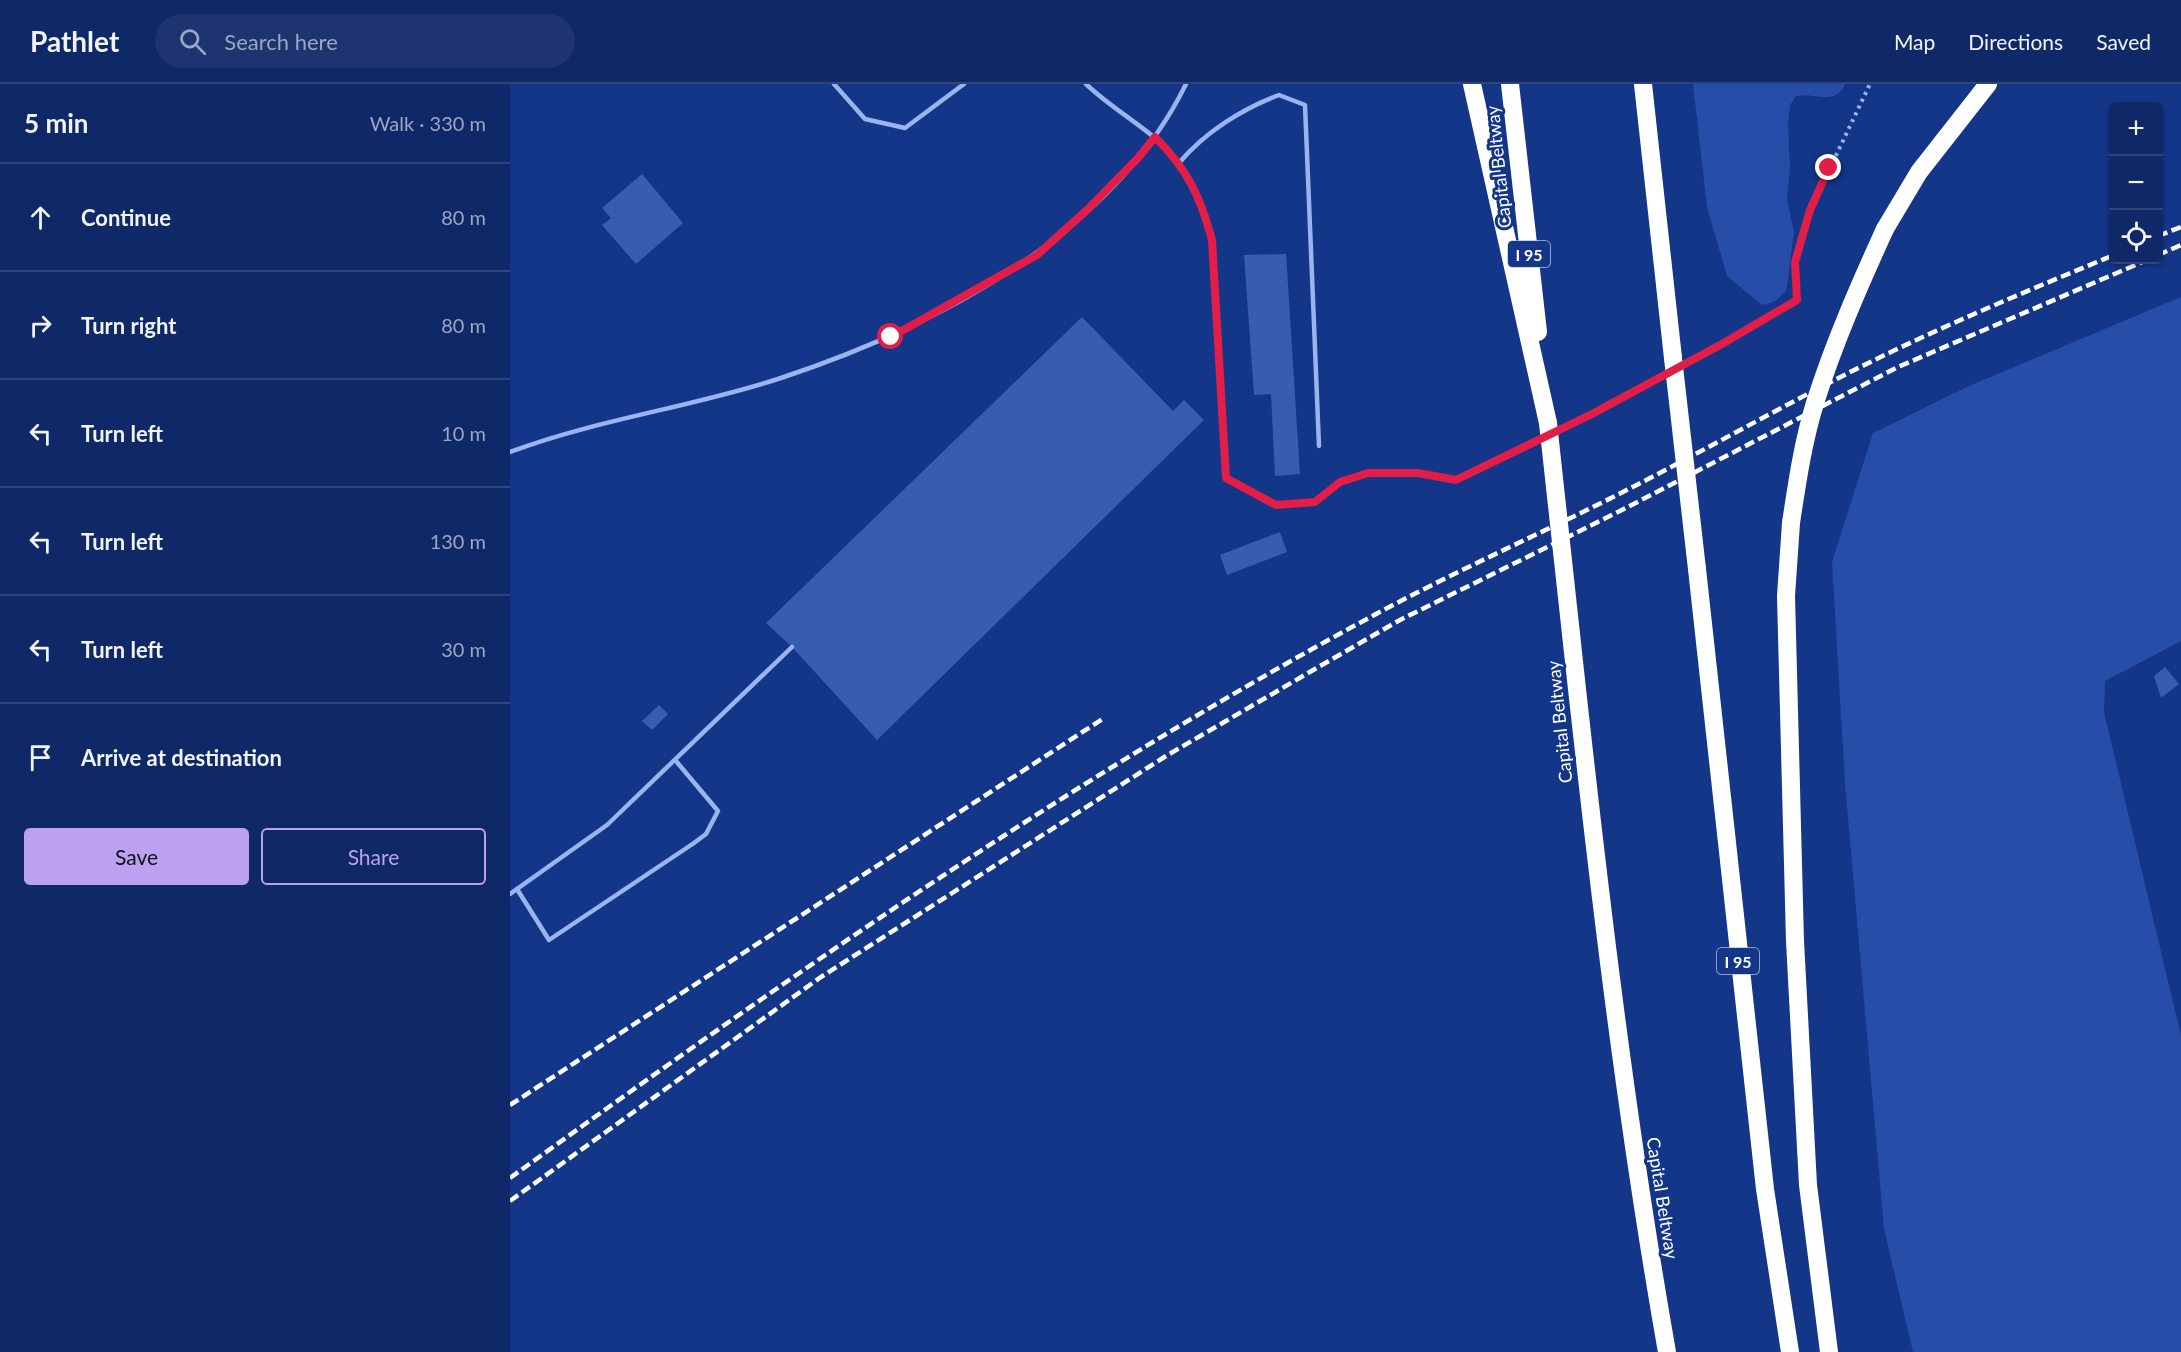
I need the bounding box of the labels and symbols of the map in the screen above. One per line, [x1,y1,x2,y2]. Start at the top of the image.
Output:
street label: Capital Beltway [1481,104,1515,230]
route end [1815,154,1841,180]
road number: I 95 [1508,241,1550,267]
route start [877,323,903,349]
street label: Capital Beltway [1542,659,1576,785]
road number: I 95 [1717,948,1759,974]
street label: Capital Beltway [1642,1135,1684,1261]

